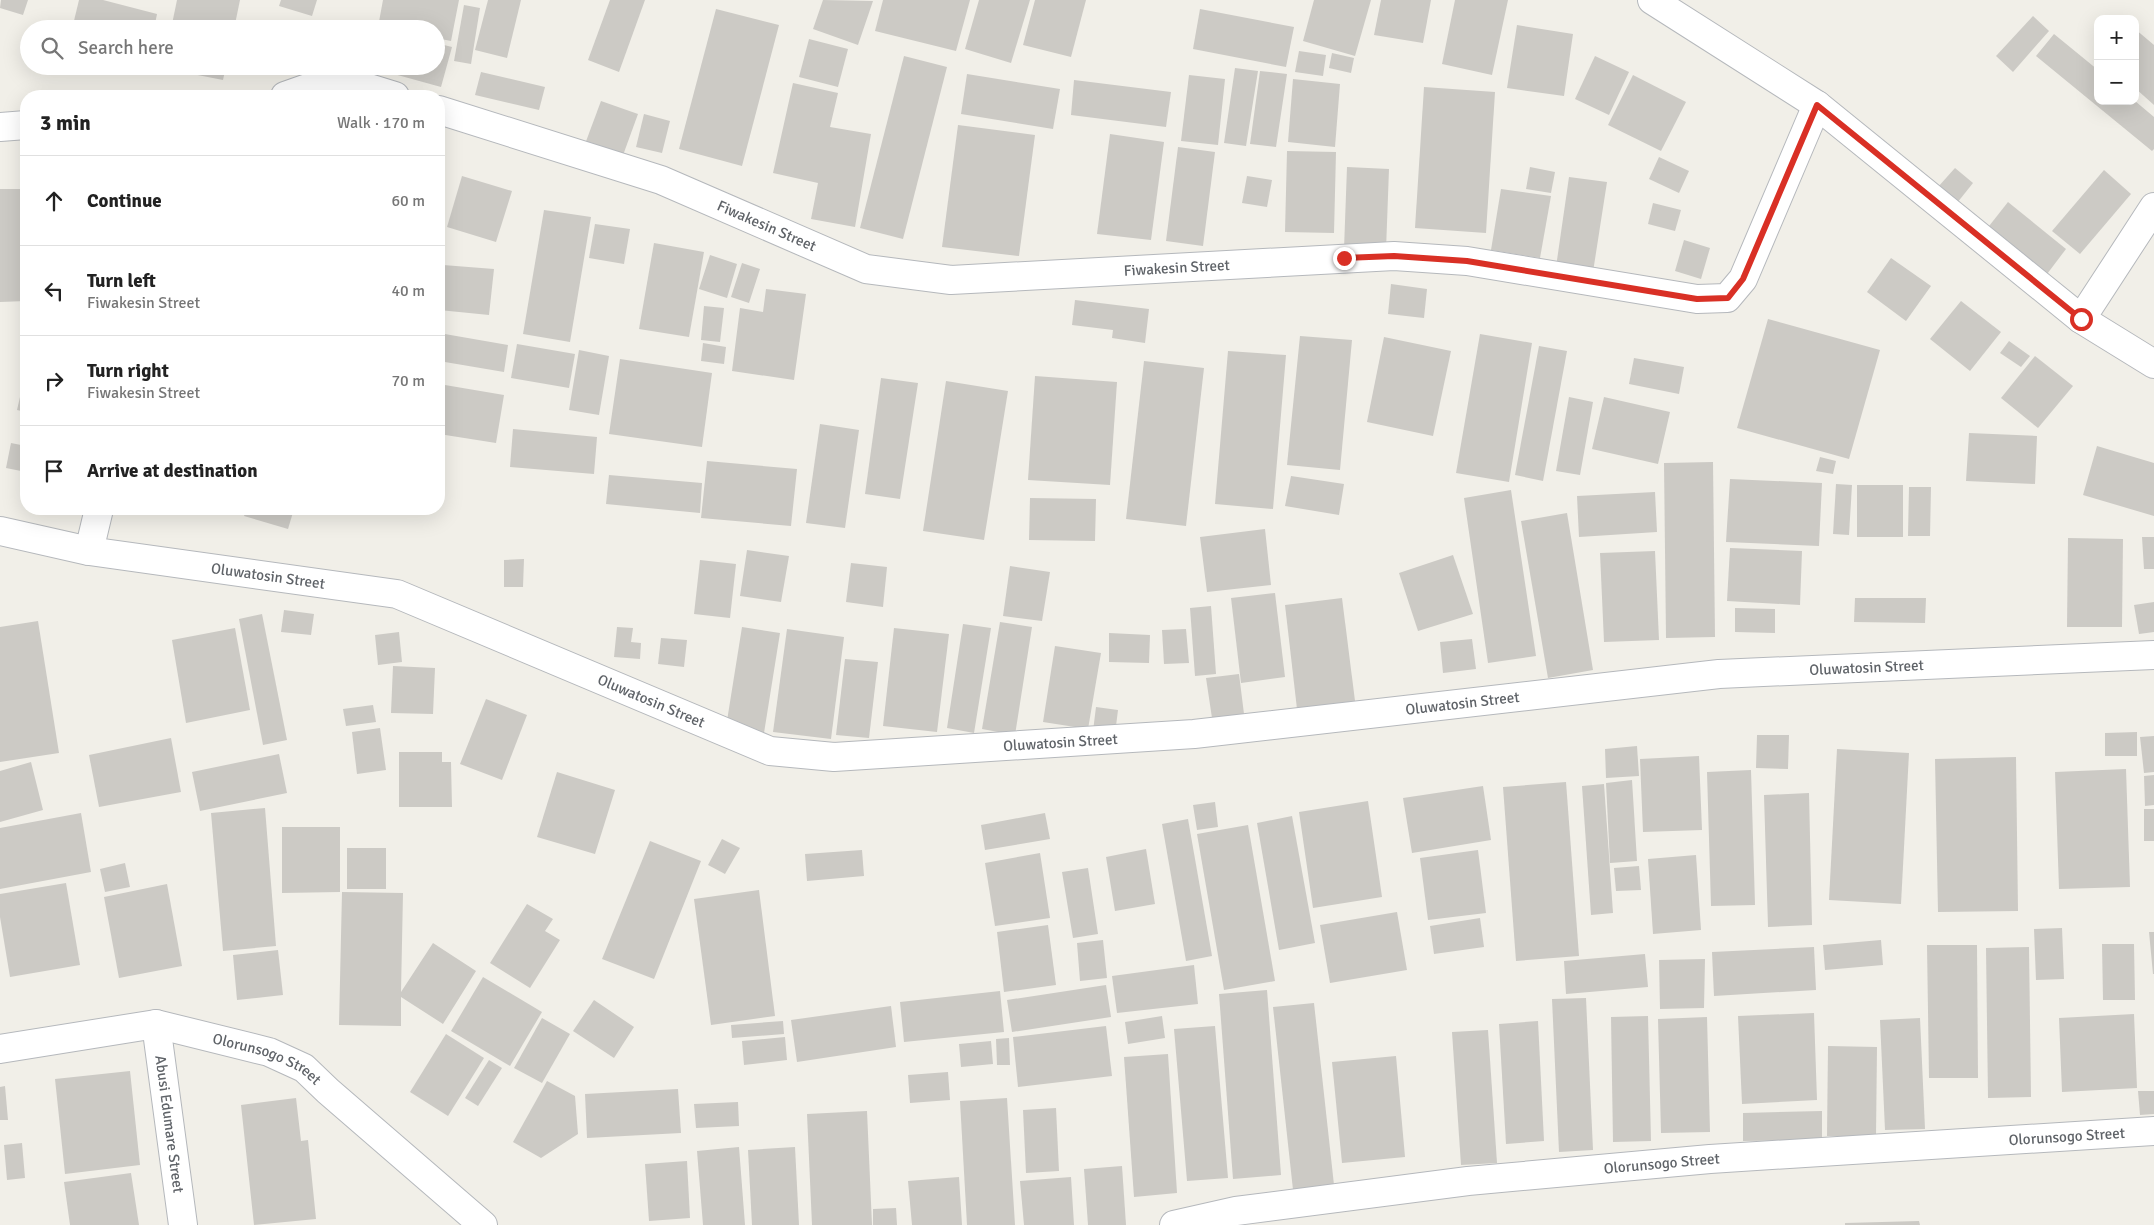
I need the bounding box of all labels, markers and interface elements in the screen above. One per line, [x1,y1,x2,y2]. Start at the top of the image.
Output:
map controls [2094,15,2139,105]
button: + [2094,15,2139,60]
search box [20,20,445,75]
icon: search [38,34,66,62]
text: Search here [78,36,174,60]
button: − [2094,60,2139,105]
text: 3 min [40,110,91,136]
text: Walk · 170 m [337,113,425,133]
icon: ahead [40,187,68,215]
text: Continue [87,189,162,213]
text: 60 m [391,191,425,211]
street label: Fiwakesin Street [714,197,819,255]
route end [1333,247,1356,270]
street label: Fiwakesin Street [1123,256,1230,280]
text: Turn left [87,269,156,293]
icon: left [40,277,68,305]
text: 40 m [391,281,425,301]
text: Fiwakesin Street [87,293,200,313]
route start [2070,308,2093,331]
text: Turn right [87,359,169,383]
icon: right [40,367,68,395]
text: 70 m [391,371,425,391]
text: Fiwakesin Street [87,383,200,403]
icon: arrive [40,457,68,485]
text: Arrive at destination [87,459,258,483]
street label: Oluwatosin Street [210,559,326,593]
street label: Oluwatosin Street [1809,656,1924,679]
street label: Oluwatosin Street [595,670,708,732]
street label: Oluwatosin Street [1404,688,1520,719]
street label: Oluwatosin Street [1003,730,1118,755]
street label: Olorunsogo Street [211,1029,325,1089]
street label: Abusi Edumare Street [151,1054,188,1194]
street label: Olorunsogo Street [2008,1124,2125,1149]
street label: Olorunsogo Street [1603,1149,1720,1178]

